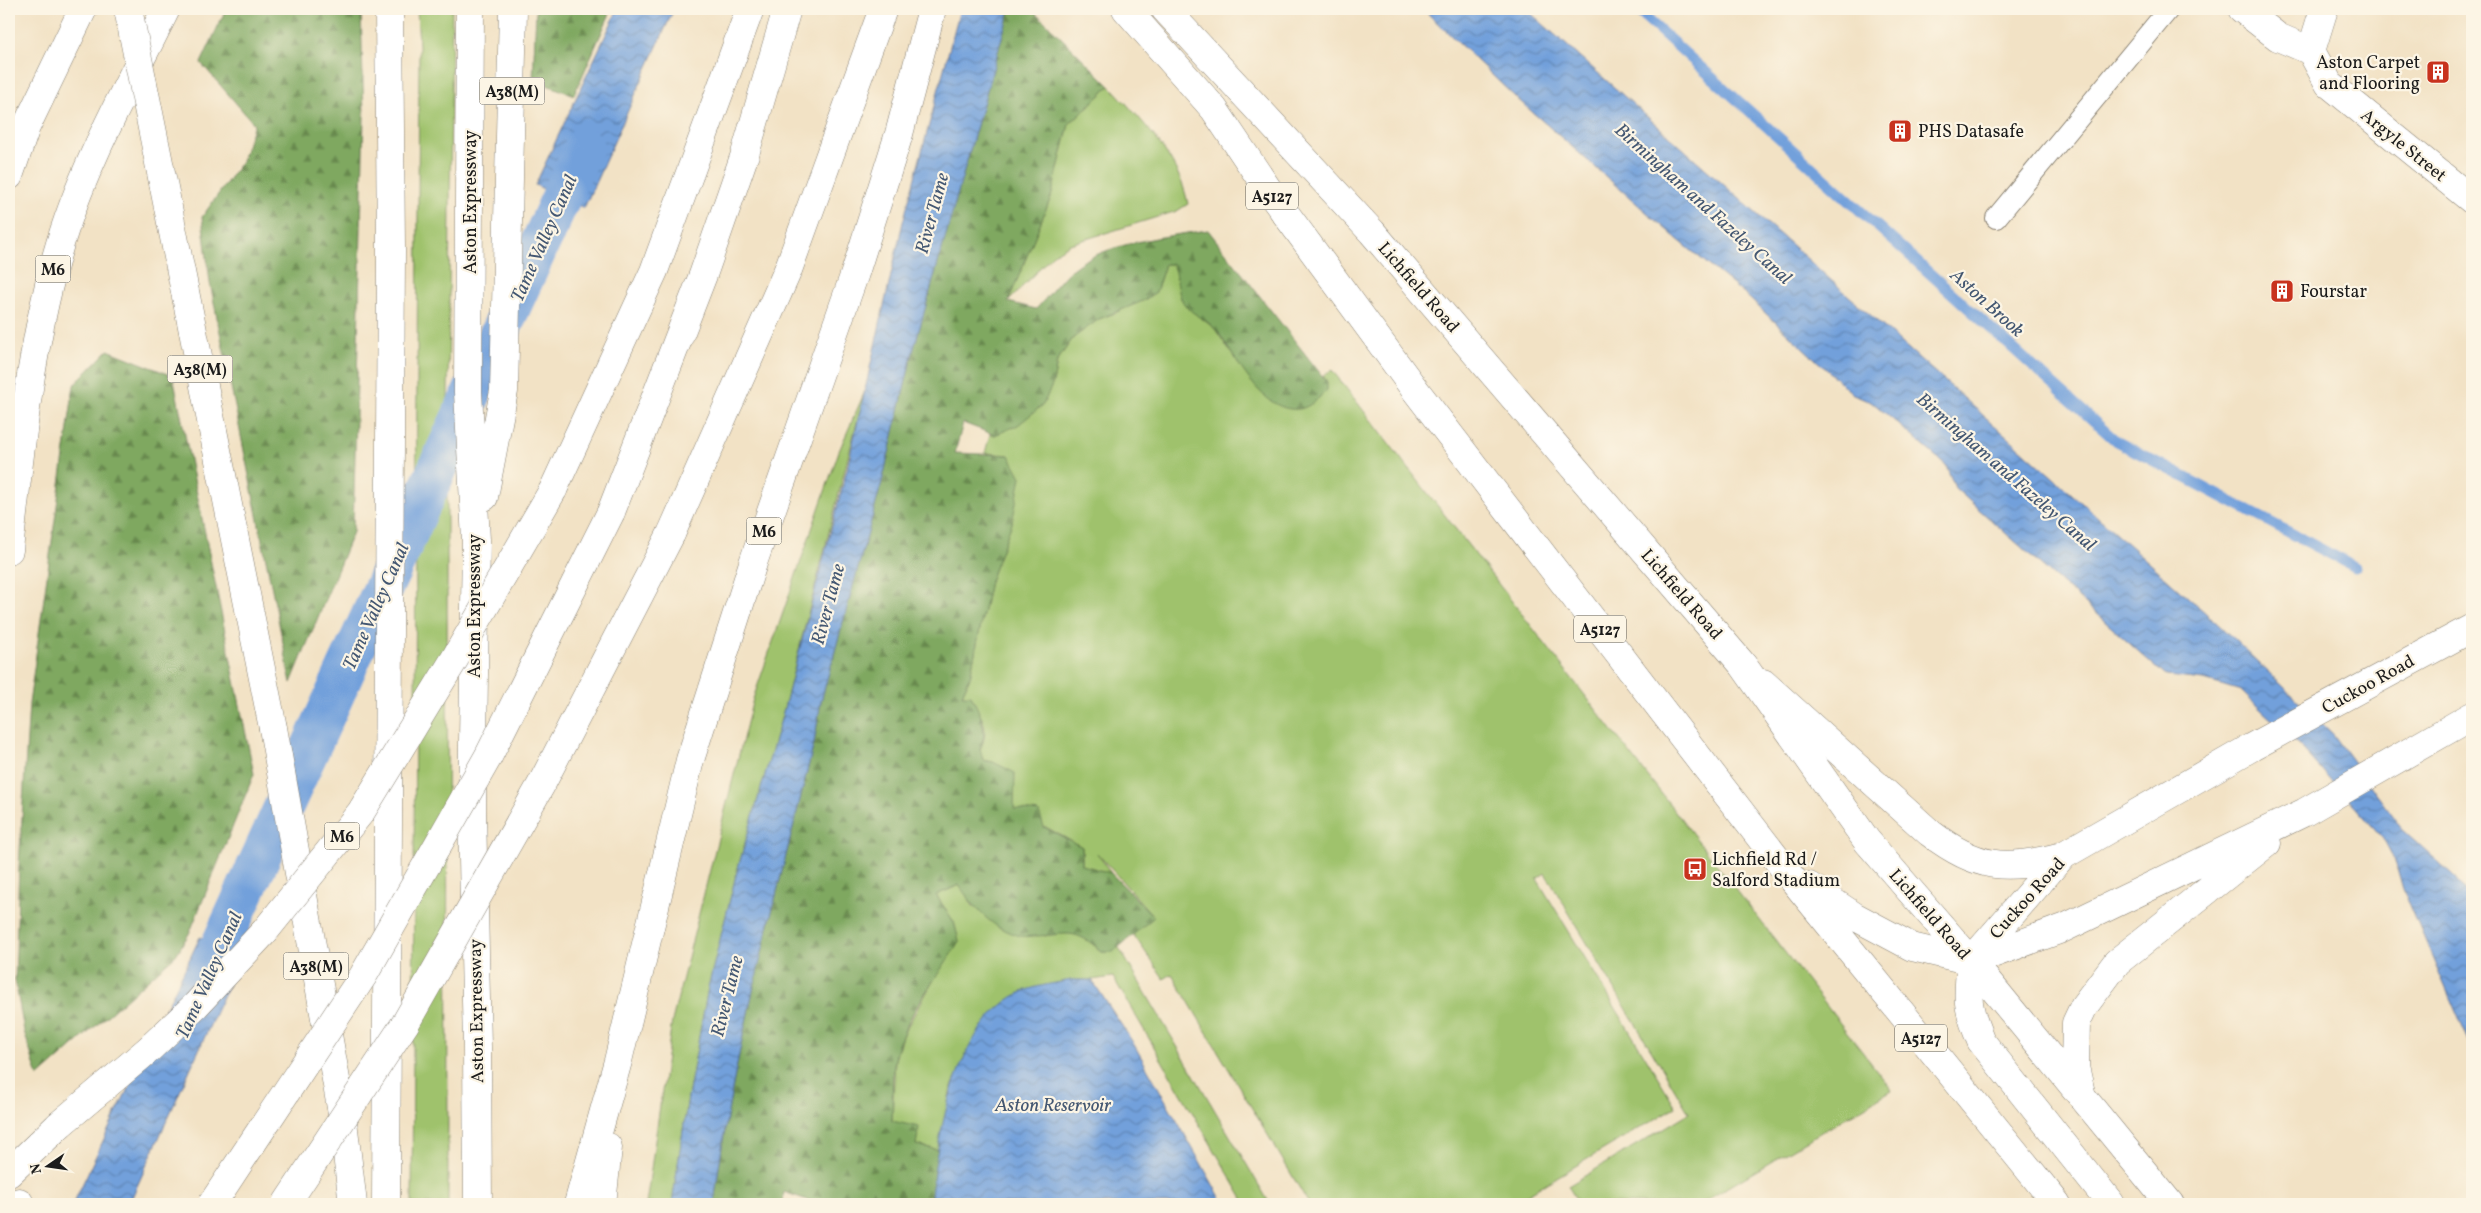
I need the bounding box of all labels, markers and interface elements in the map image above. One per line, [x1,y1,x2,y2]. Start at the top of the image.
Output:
place label: Aston Carpet and Flooring [2316,51,2420,97]
building icon: Aston Carpet and Flooring [2425,59,2451,85]
road number: A38(M) [480,78,544,104]
street label: Argyle Street [2355,104,2451,189]
water label: Birmingham and Fazeley Canal [1608,118,1797,291]
building icon: PHS Datasafe [1887,118,1913,144]
place label: PHS Datasafe [1918,120,2024,145]
street label: Aston Expressway [459,130,484,274]
water label: River Tame [910,170,956,257]
water label: Tame Valley Canal [505,171,585,306]
road number: A5127 [1246,182,1298,210]
street label: Lichfield Road [1371,237,1465,339]
road number: M6 [36,255,70,282]
water label: Aston Brook [1943,263,2030,344]
building icon: Fourstar [2269,278,2295,304]
place label: Fourstar [2300,280,2367,305]
road number: A38(M) [168,356,232,382]
water label: Birmingham and Fazeley Canal [1910,387,2101,558]
road number: M6 [746,518,782,544]
street label: Aston Expressway [463,534,488,678]
water label: Tame Valley Canal [337,539,417,674]
street label: Lichfield Road [1634,544,1728,646]
water label: River Tame [806,561,852,648]
road number: A5127 [1574,616,1626,642]
street label: Cuckoo Road [2318,650,2420,721]
road number: M6 [324,822,360,849]
place label: Lichfield Rd / Salford Stadium [1712,848,1840,894]
street label: Cuckoo Road [1985,853,2072,945]
bus stop icon: Lichfield Rd / Salford Stadium [1682,856,1708,882]
street label: Lichfield Road [1882,864,1976,966]
water label: Tame Valley Canal [170,908,250,1043]
street label: Aston Expressway [464,938,491,1083]
road number: A38(M) [284,952,348,979]
water label: River Tame [705,953,751,1040]
road number: A5127 [1895,1024,1947,1052]
water label: Aston Reservoir [994,1093,1112,1119]
north arrow [22,1140,72,1190]
text: N [26,1161,47,1176]

